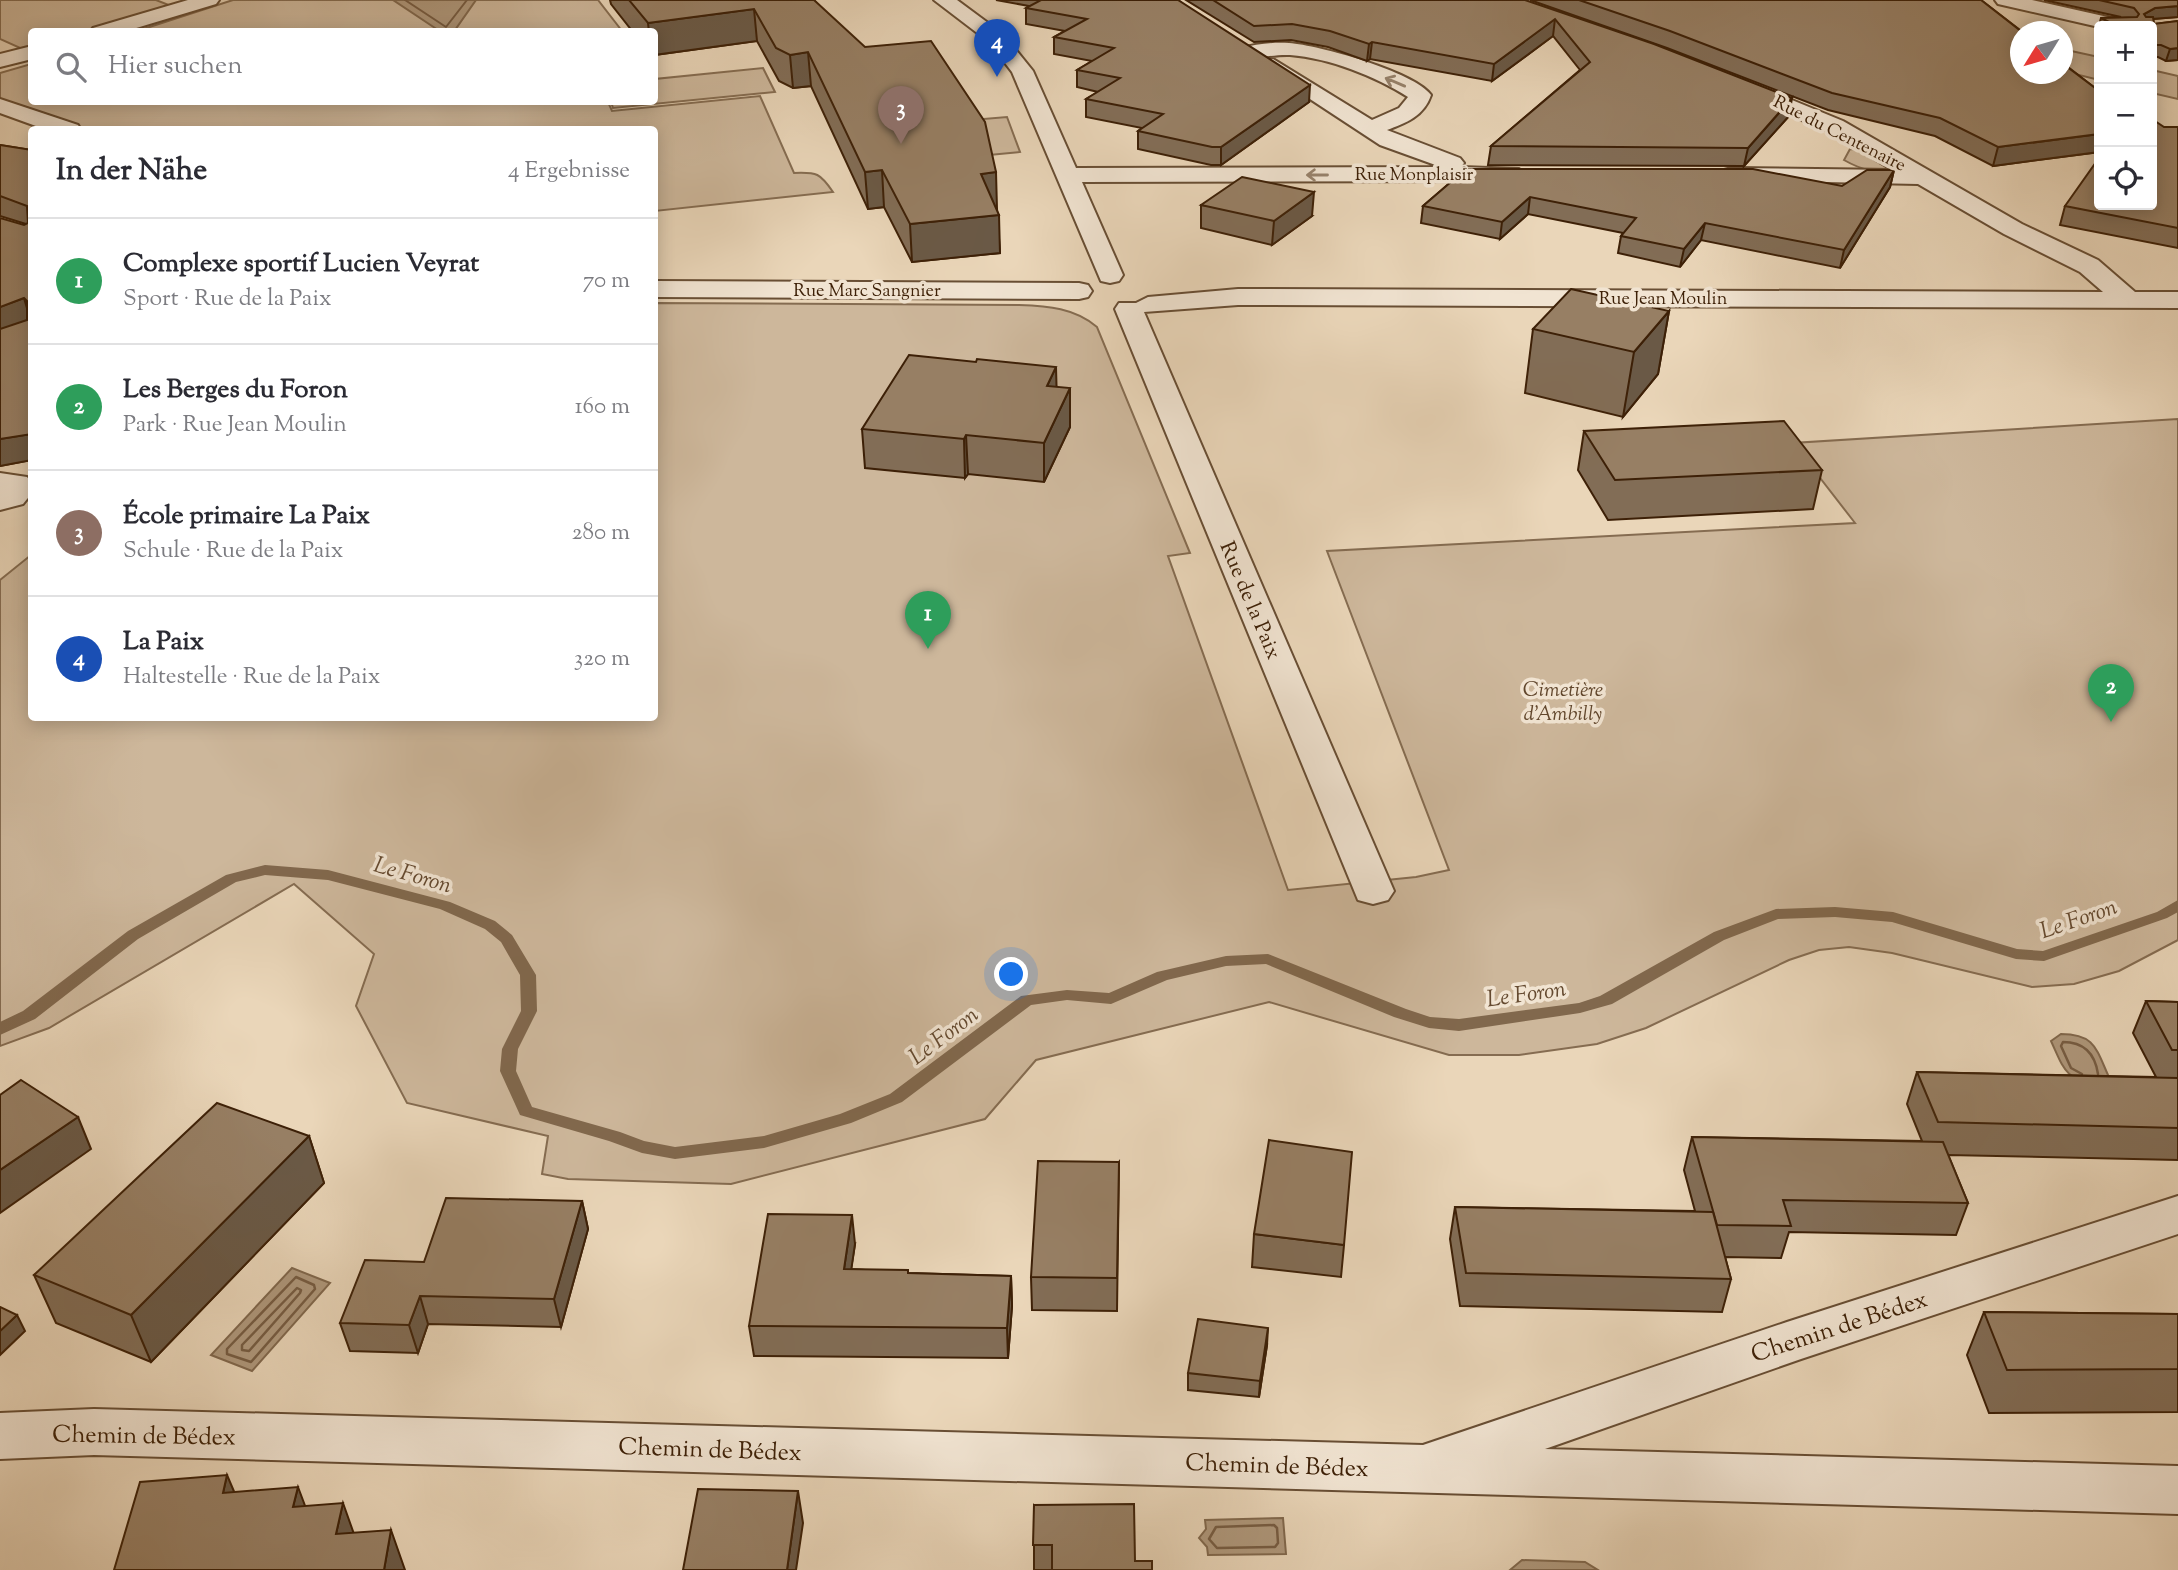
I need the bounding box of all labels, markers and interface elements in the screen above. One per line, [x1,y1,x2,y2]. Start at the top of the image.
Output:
pin: 4 [974,19,1020,77]
north arrow [2010,21,2073,84]
map controls [2094,21,2157,210]
button: + [2094,21,2157,84]
search box [28,28,658,105]
icon: search [52,48,90,86]
text: Hier suchen [108,48,243,85]
one-way arrow [1384,74,1406,87]
button: − [2094,84,2157,147]
pin: 3 [878,86,924,144]
street label: Rue du Centenaire [1768,90,1910,179]
button: locate [2094,147,2157,210]
text: In der Nähe [56,150,207,193]
text: 4 Ergebnisse [508,155,630,188]
street label: Rue Monplaisir [1355,163,1474,189]
one-way arrow [1306,168,1329,182]
text: Complexe sportif Lucien Veyrat [123,246,479,283]
text: 1 [75,265,83,298]
text: 70 m [583,265,630,298]
street label: Rue Marc Sangnier [793,279,941,305]
text: Sport · Rue de la Paix [123,283,332,316]
street label: Rue Jean Moulin [1599,287,1728,313]
text: Les Berges du Foron [123,372,348,409]
text: 2 [74,391,84,424]
text: 160 m [575,391,630,424]
text: Park · Rue Jean Moulin [123,409,347,442]
text: École primaire La Paix [123,498,370,535]
text: 3 [74,517,84,550]
text: 280 m [572,517,630,550]
text: Schule · Rue de la Paix [123,535,343,568]
street label: Rue de la Paix [1211,537,1287,664]
pin: 1 [905,591,951,649]
text: La Paix [123,624,204,661]
text: 4 [73,643,85,676]
text: 320 m [574,643,630,676]
text: Haltestelle · Rue de la Paix [123,661,380,694]
pin: 2 [2088,664,2134,722]
park label: Cimetière d'Ambilly [1523,676,1603,730]
water label: Le Foron [369,850,455,903]
water label: Le Foron [2036,892,2122,949]
your location [994,957,1028,991]
water label: Le Foron [1484,974,1568,1017]
water label: Le Foron [903,1000,986,1074]
street label: Chemin de Bédex [1747,1283,1932,1372]
street label: Chemin de Bédex [52,1418,236,1456]
street label: Chemin de Bédex [618,1431,802,1471]
street label: Chemin de Bédex [1185,1447,1369,1487]

